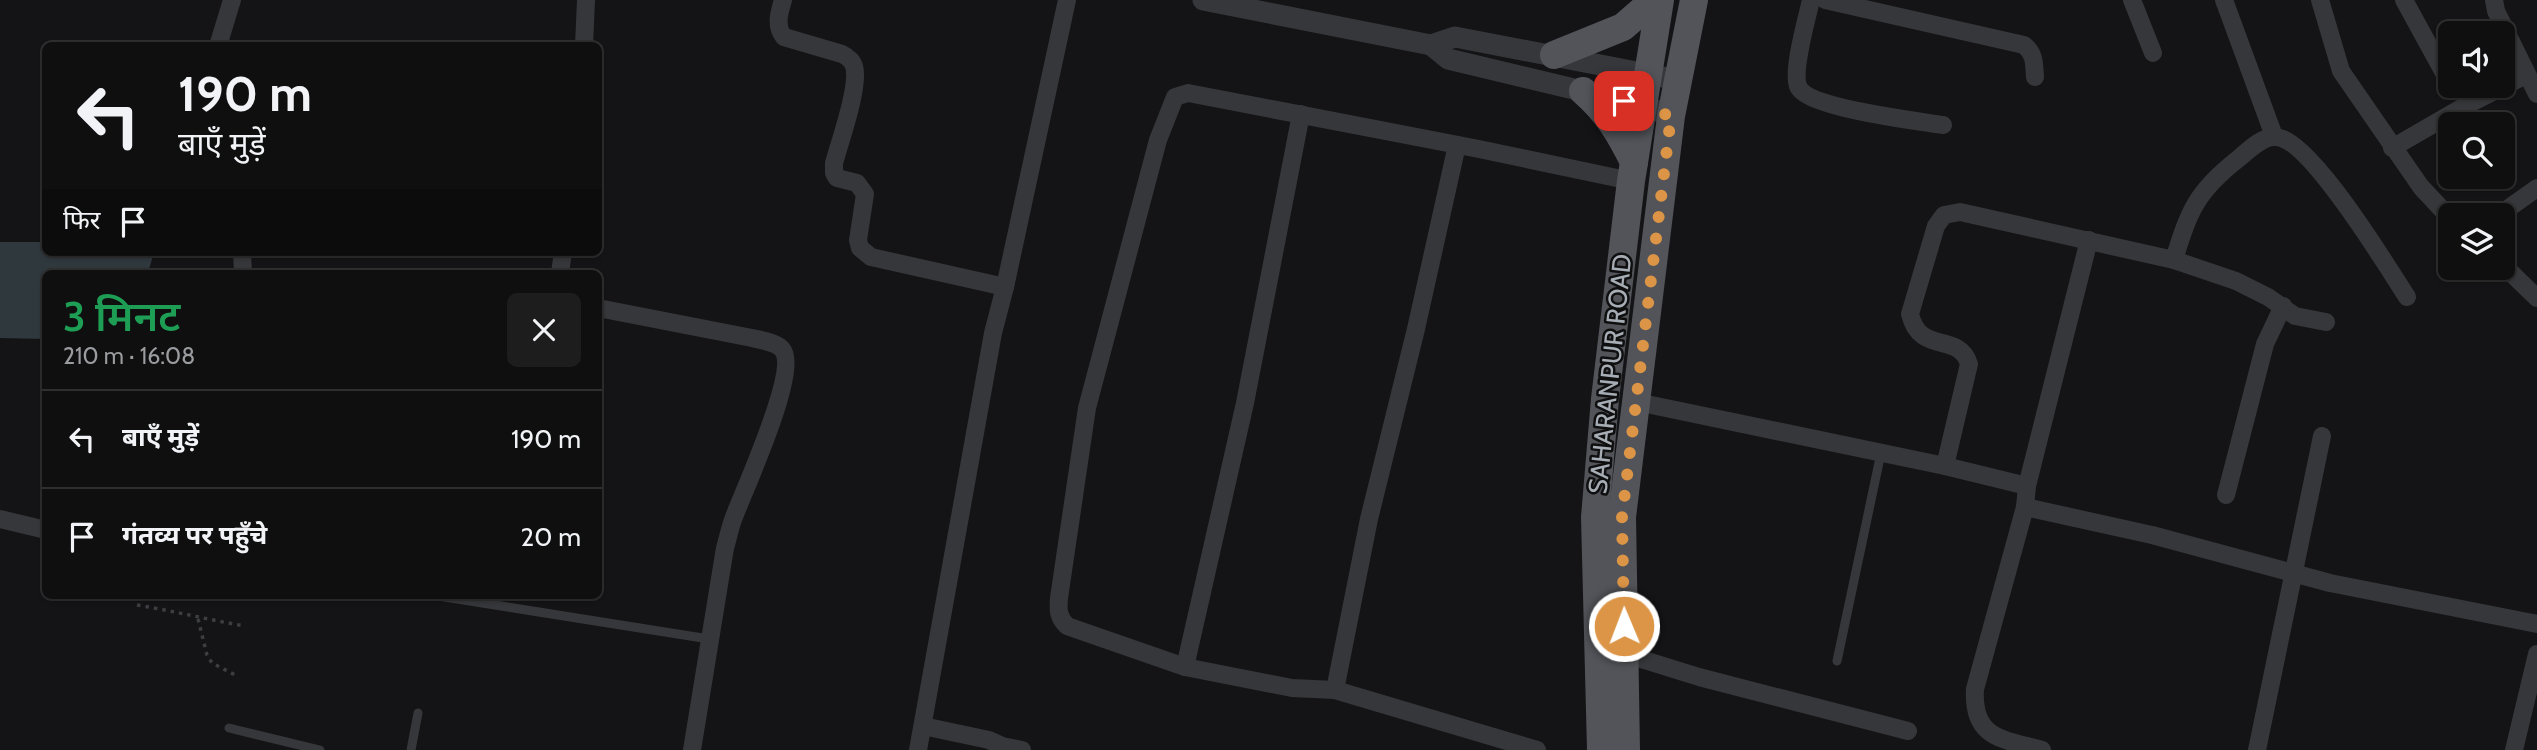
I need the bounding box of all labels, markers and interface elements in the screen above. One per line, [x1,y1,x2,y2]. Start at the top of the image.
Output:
map controls [2438,21,2515,280]
button: sound [2438,21,2515,98]
text: 190 m [178,64,312,123]
icon: left [63,70,154,161]
pin [1594,71,1654,131]
icon: arrive [1605,82,1643,120]
button: search [2438,112,2515,189]
text: बाएँ मुड़ें [178,124,266,163]
icon: arrive [114,203,152,241]
button: layers [2438,203,2515,280]
text: फिर [63,204,100,236]
street label: SAHARANPUR ROAD [1581,252,1639,496]
text: 3 मिनट [63,290,180,342]
button: close [507,293,581,367]
text: 210 m · 16:08 [63,342,195,370]
icon: left [63,420,101,458]
text: बाएँ मुड़ें [122,421,199,453]
text: 190 m [511,423,581,455]
icon: arrive [63,518,101,556]
text: गंतव्य पर पहुँचे [122,519,267,551]
text: 20 m [521,521,581,553]
position arrow [1587,589,1661,663]

